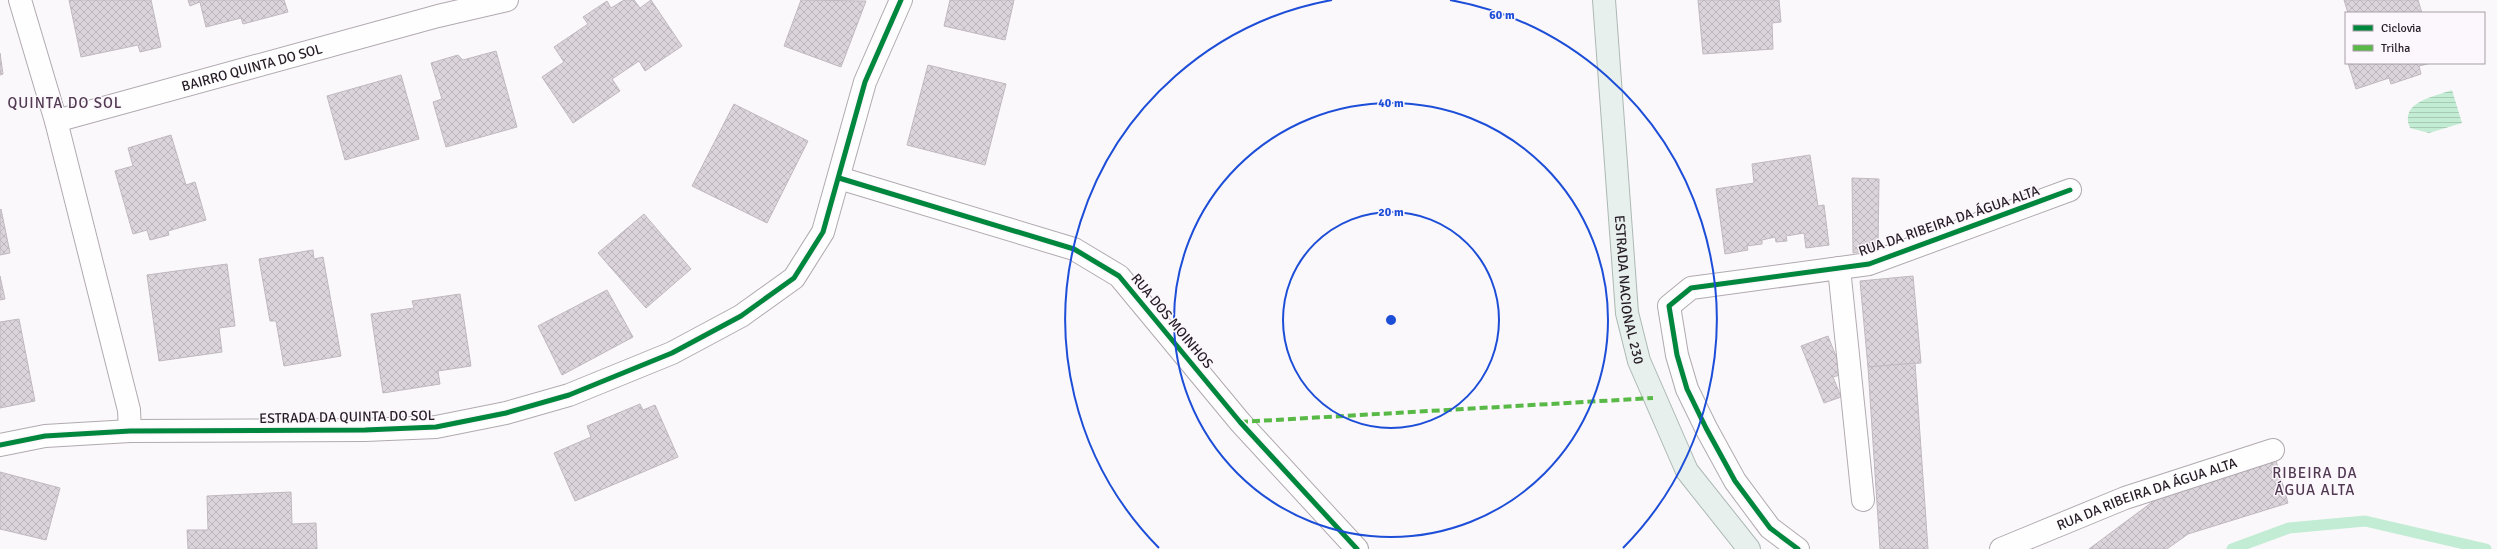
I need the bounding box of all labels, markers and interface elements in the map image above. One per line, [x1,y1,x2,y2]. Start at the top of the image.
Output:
text: 60 m [1489,8,1515,23]
legend [2345,12,2485,64]
text: Ciclovia [2381,21,2421,36]
street label: BAIRRO QUINTA DO SOL [179,40,324,95]
text: Trilha [2381,41,2410,56]
district label: QUINTA DO SOL [7,94,123,112]
text: 40 m [1378,96,1404,111]
street label: RUA DA RIBEIRA DA ÁGUA ALTA [1856,182,2042,260]
text: 20 m [1378,205,1404,220]
street label: ESTRADA NACIONAL 230 [1611,215,1648,366]
street label: RUA DOS MOINHOS [1127,270,1217,372]
centre of rings [1384,313,1398,327]
street label: ESTRADA DA QUINTA DO SOL [259,407,435,427]
street label: RUA DA RIBEIRA DA ÁGUA ALTA [2054,454,2239,534]
district label: RIBEIRA DA ÁGUA ALTA [2272,464,2358,499]

